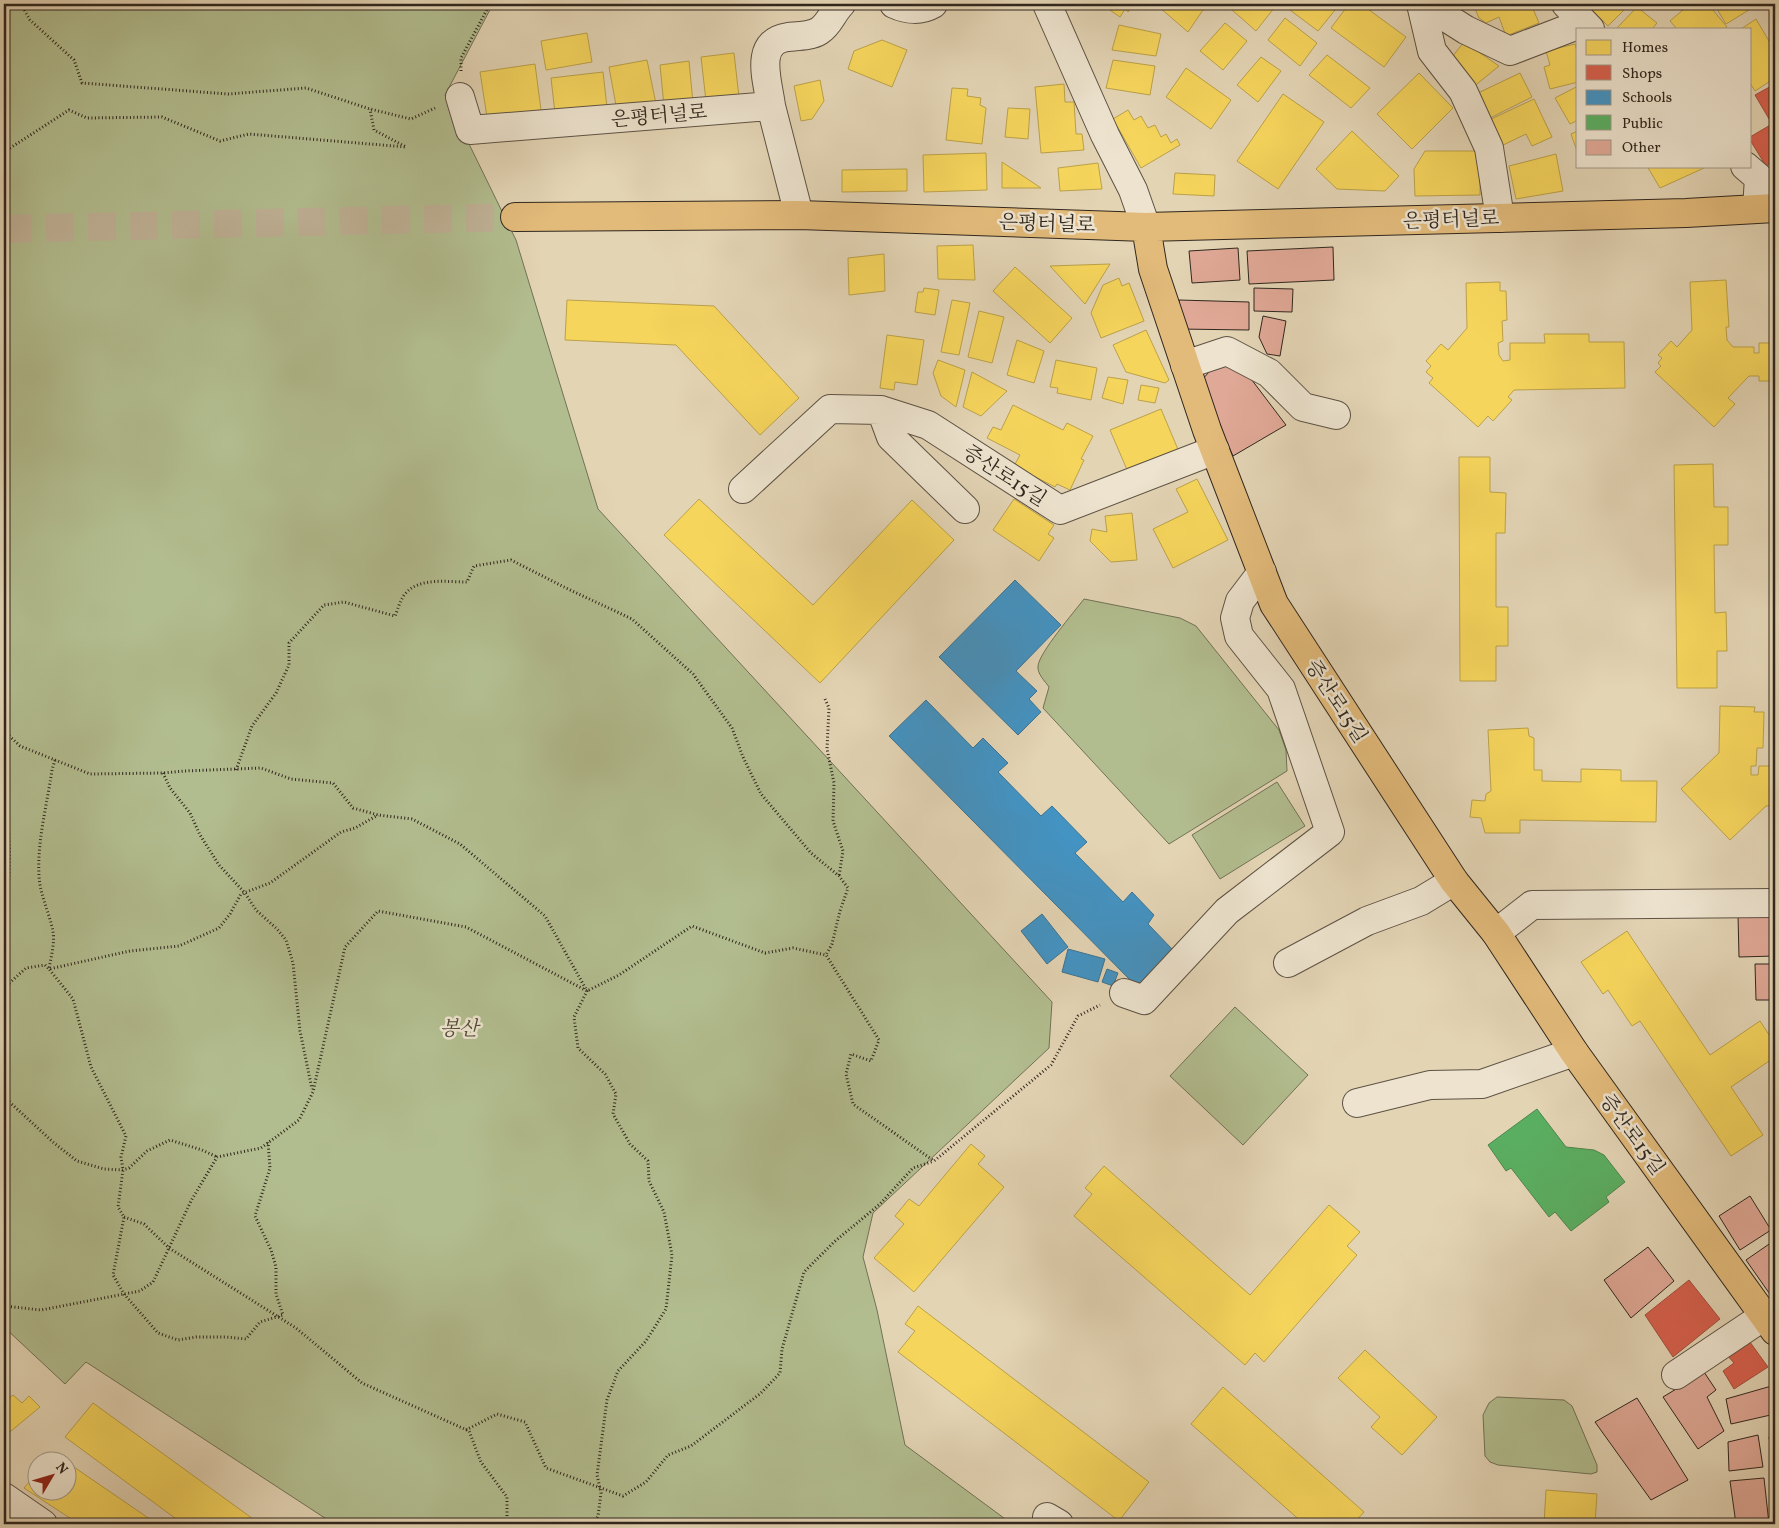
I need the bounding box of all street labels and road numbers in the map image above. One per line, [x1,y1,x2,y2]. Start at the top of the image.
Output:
street label: 은평터널로 [610,99,709,135]
street label: 은평터널로 [1402,205,1500,237]
street label: 은평터널로 [998,209,1096,241]
street label: 증산로15길 [957,439,1051,514]
street label: 증산로15길 [1298,655,1373,749]
street label: 증산로15길 [1592,1089,1671,1182]

